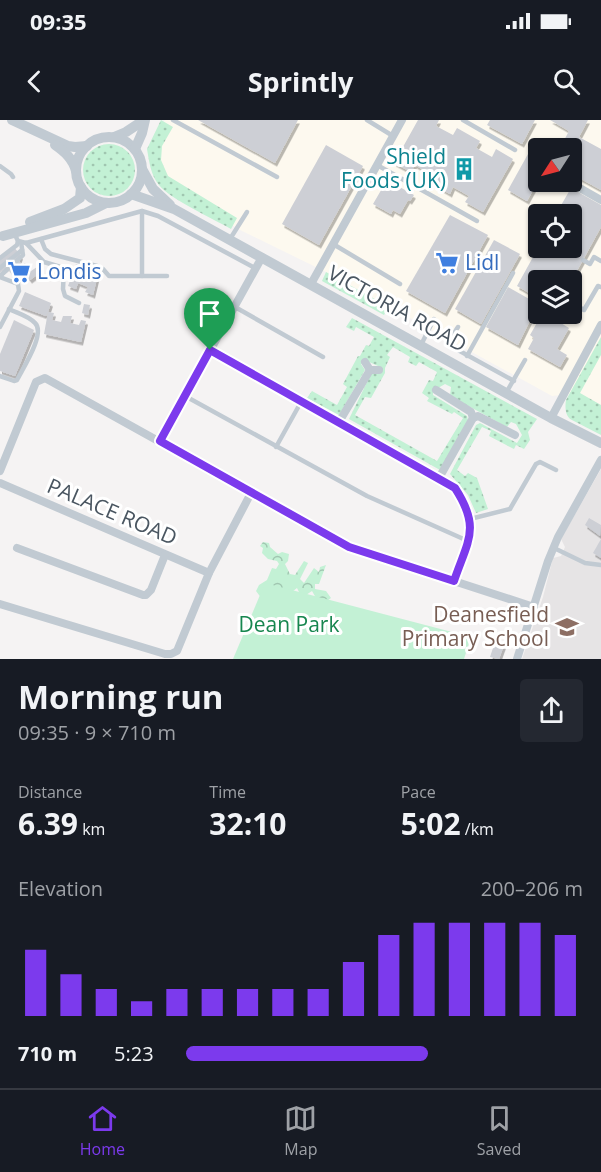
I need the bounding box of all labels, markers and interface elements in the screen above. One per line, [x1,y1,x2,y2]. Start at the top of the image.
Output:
text: 09:35 [30,6,87,36]
text: Sprintly [248,63,353,100]
icon: back [18,65,51,98]
icon: search [550,65,583,98]
north arrow [528,138,582,192]
map controls [528,138,582,324]
place label: Shield Foods (UK) [341,142,446,194]
building icon: Shield Foods (UK) [451,156,477,182]
button: locate [528,204,582,258]
place label: Lidl [465,248,499,276]
supermarket icon: Lidl [434,250,460,276]
place label: Londis [37,257,102,285]
street label: VICTORIA ROAD [323,258,472,358]
supermarket icon: Londis [6,259,32,285]
button: layers [528,270,582,324]
pin [184,288,235,350]
icon: arrive [193,297,226,330]
street label: PALACE ROAD [43,471,182,551]
place label: Deanesfield Primary School [402,600,549,652]
park label: Dean Park [239,610,339,638]
school or university icon: Deanesfield Primary School [554,614,580,640]
text: Morning run [18,674,224,719]
button: share [520,679,583,742]
text: 09:35 · 9 × 710 m [18,719,176,746]
text: Distance [18,781,82,803]
text: Time [209,781,246,803]
text: Pace [401,781,436,803]
text: 6.39 [18,803,78,844]
text: 32:10 [209,803,287,844]
text: 5:02 [401,803,461,844]
text: km [78,818,105,840]
text: /km [461,818,494,840]
text: Elevation [18,875,103,902]
text: 200–206 m [481,875,583,902]
text: 710 m [18,1040,77,1067]
text: 5:23 [114,1040,154,1067]
tab: Home [80,1102,125,1160]
tab: Map [284,1102,317,1160]
tab: Saved [477,1102,521,1160]

